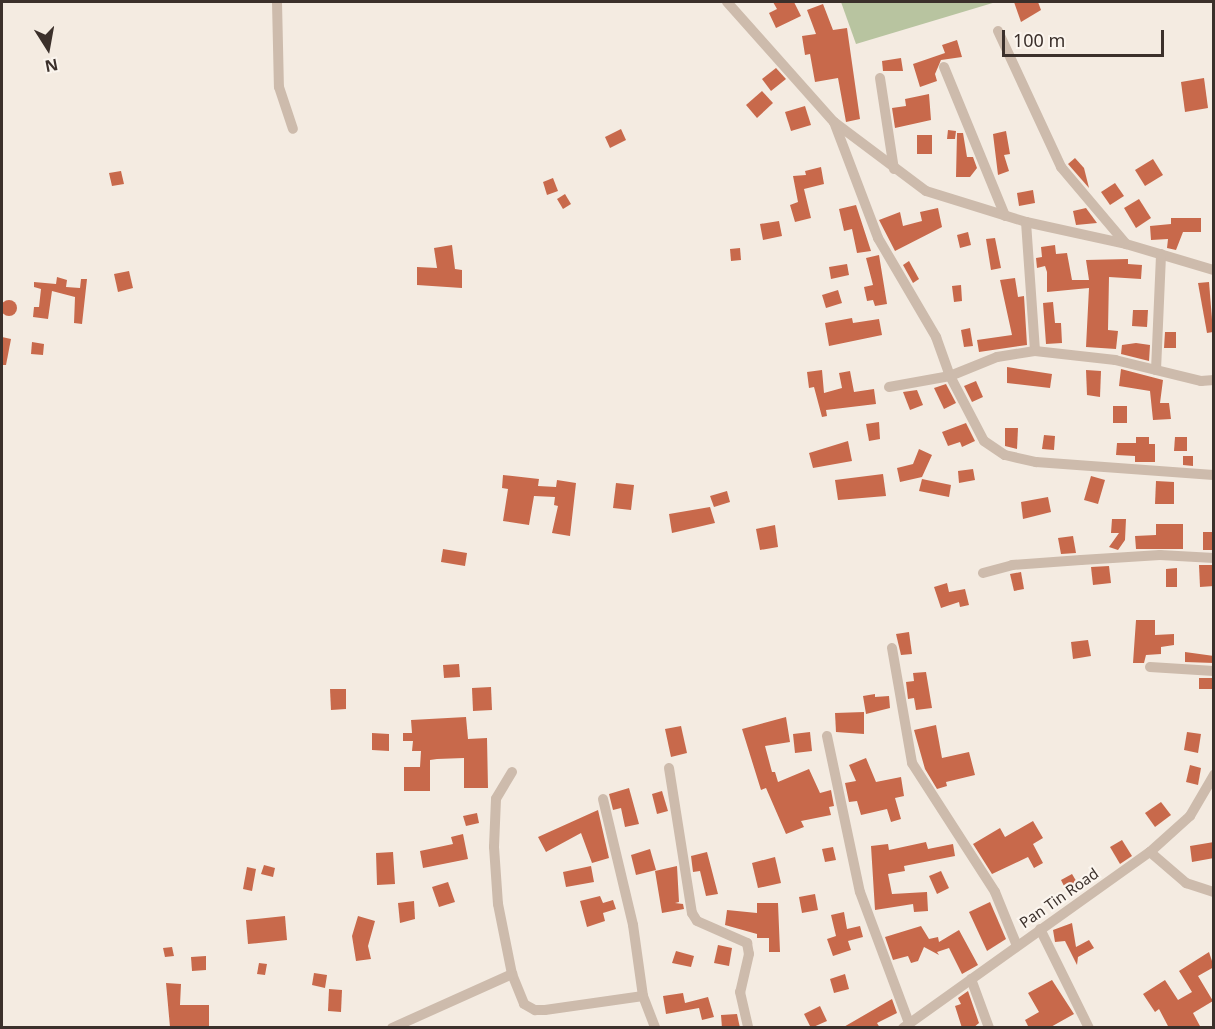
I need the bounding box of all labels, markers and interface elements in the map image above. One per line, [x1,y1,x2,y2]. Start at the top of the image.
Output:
north arrow [18,18,78,78]
scale bar [1005,18,1167,56]
text: 100 m [1013,28,1065,52]
text: N [43,54,60,78]
street label: Pan Tin Road [1016,864,1102,932]

